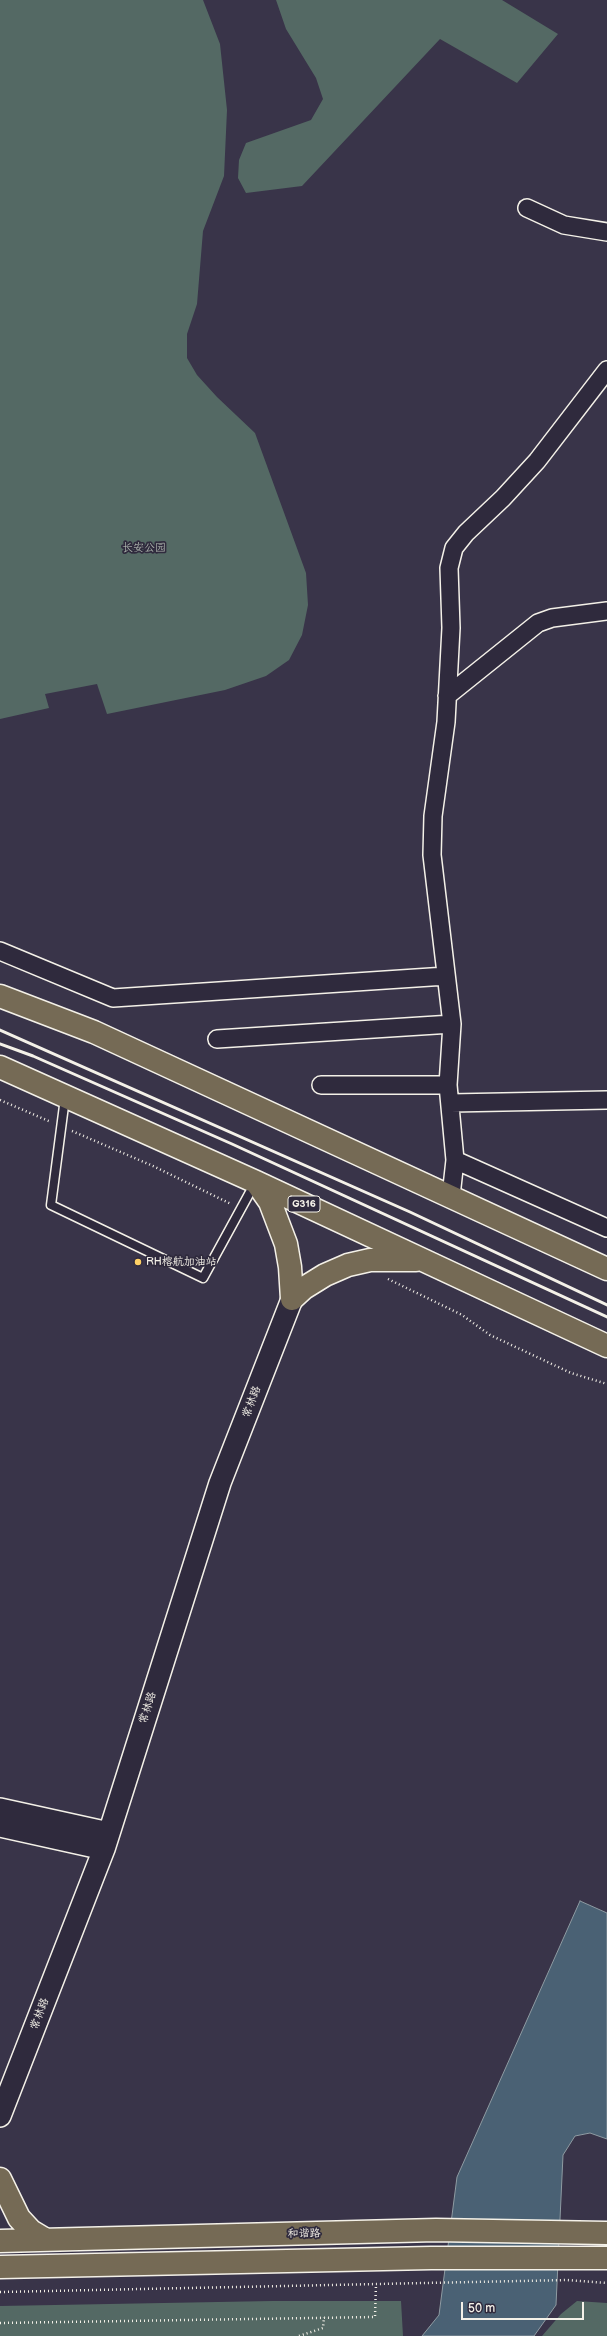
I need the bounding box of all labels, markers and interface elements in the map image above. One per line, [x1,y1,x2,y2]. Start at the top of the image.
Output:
park label: 长安公园 [122,541,166,555]
road number: G316 [288,1196,320,1212]
place label: RH榕航加油站 [146,1255,217,1269]
marker: RH榕航加油站 [133,1257,143,1267]
street label: 常林路 [240,1384,264,1420]
street label: 常林路 [137,1690,159,1726]
street label: 常林路 [28,1996,52,2032]
street label: 和谐路 [287,2227,321,2241]
scale bar [463,2294,586,2320]
text: 50 m [468,2301,495,2316]

